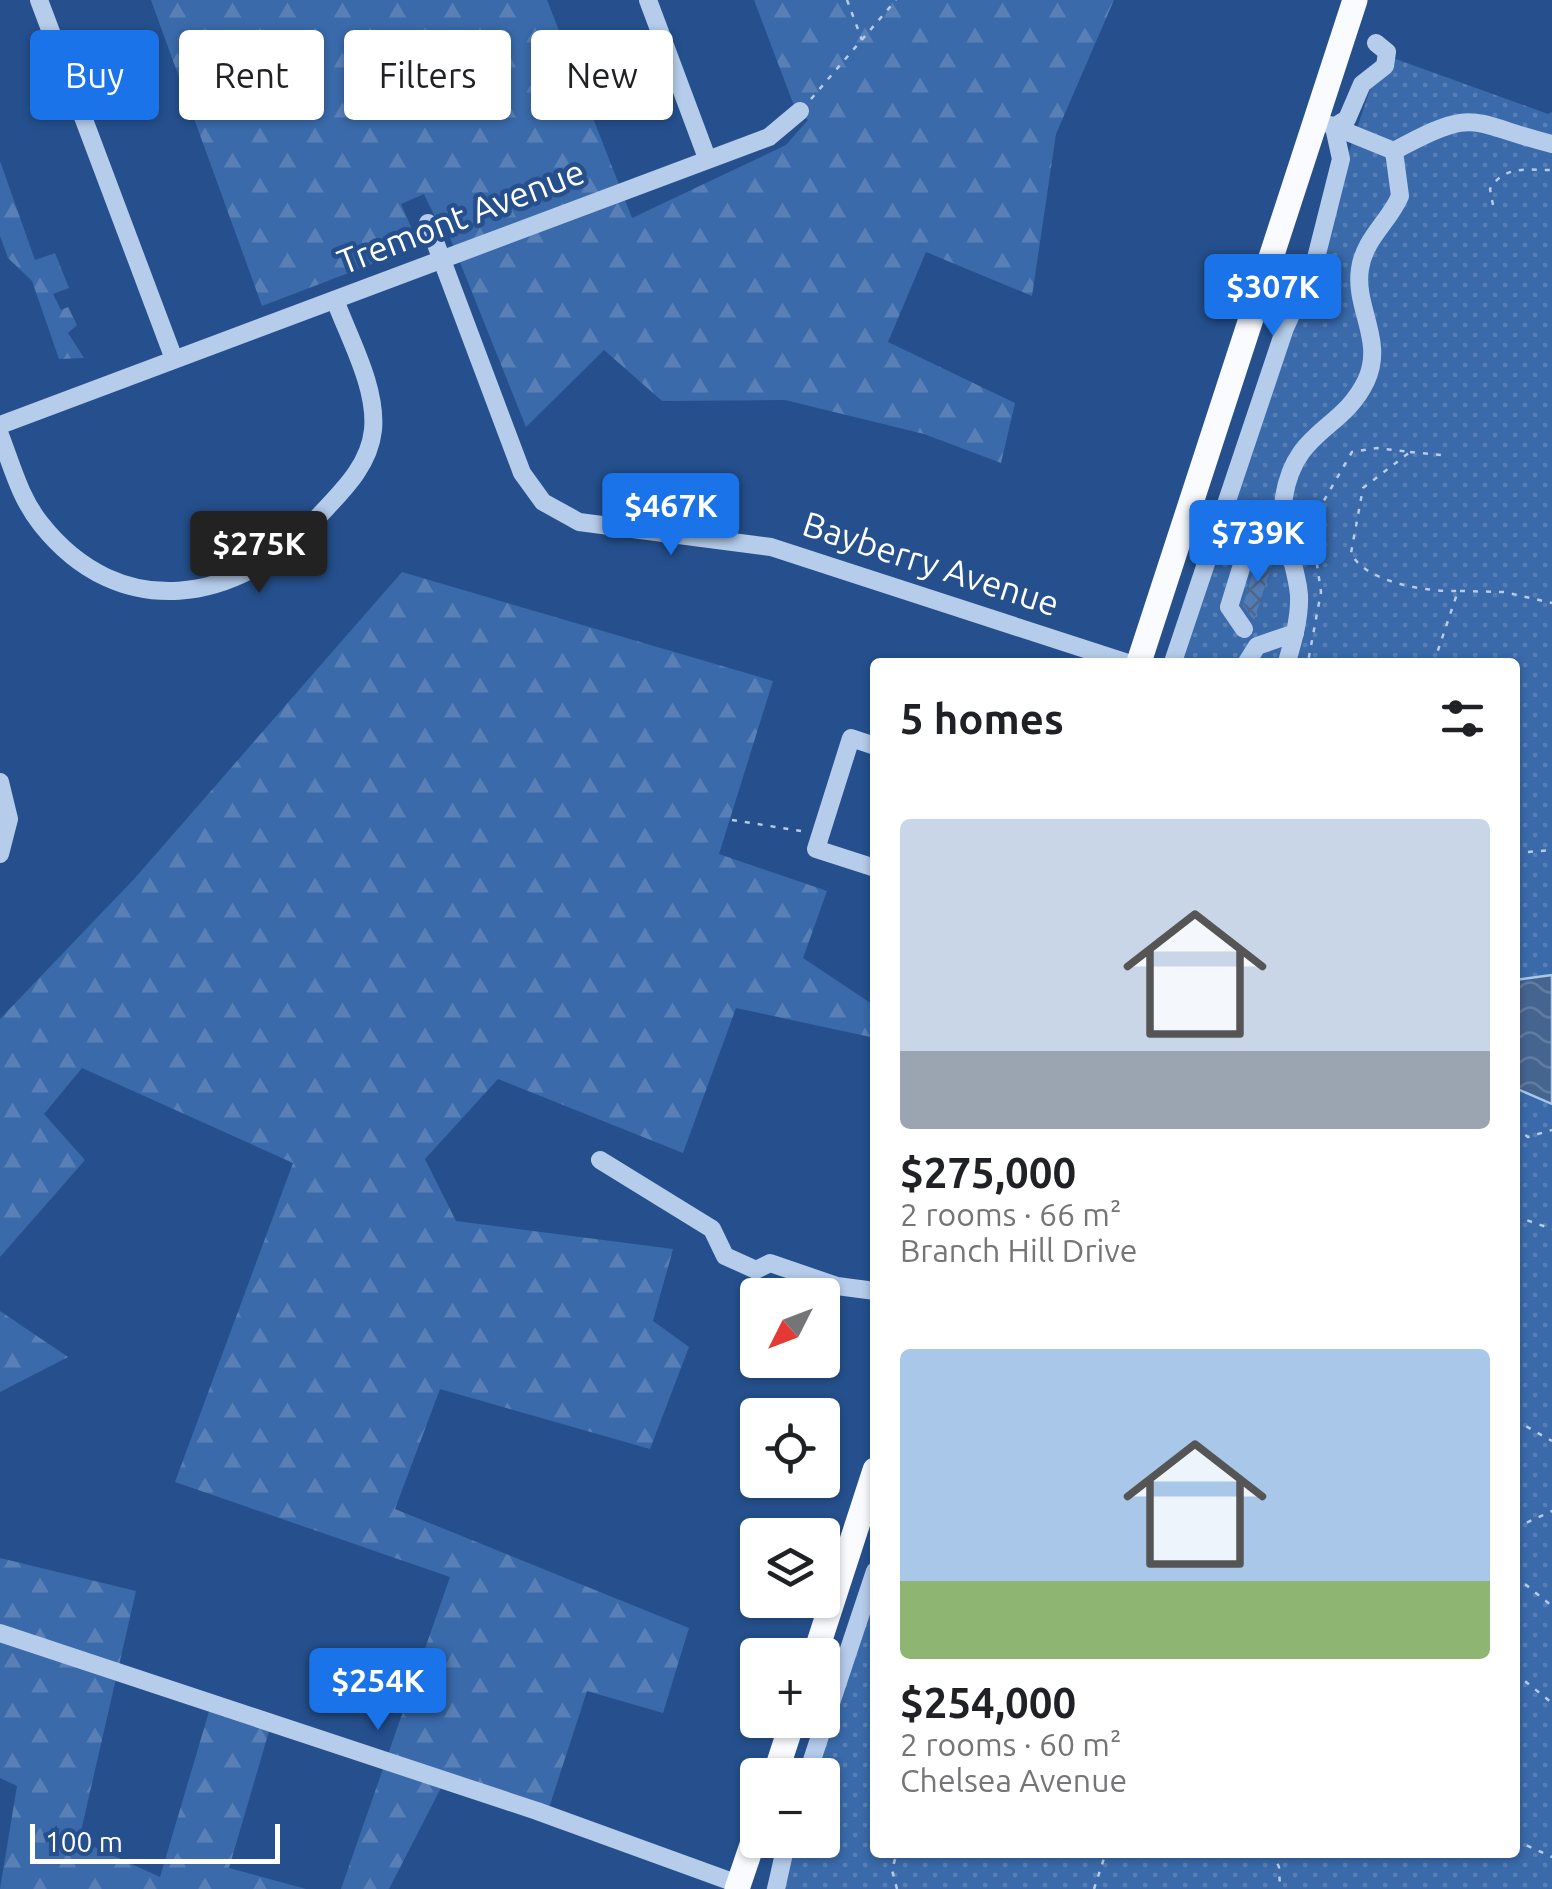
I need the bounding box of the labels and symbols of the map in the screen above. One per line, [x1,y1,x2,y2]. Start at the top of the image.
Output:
street label: Tremont Avenue [332,151,590,282]
pin: $307K [1203,254,1343,339]
pin: $467K [601,473,741,558]
pin: $739K [1188,500,1328,585]
street label: Bayberry Avenue [798,503,1064,623]
pin: $275K [189,511,329,596]
north arrow [740,1278,840,1378]
pin: $254K [308,1648,448,1733]
scale bar [30,1819,280,1864]

